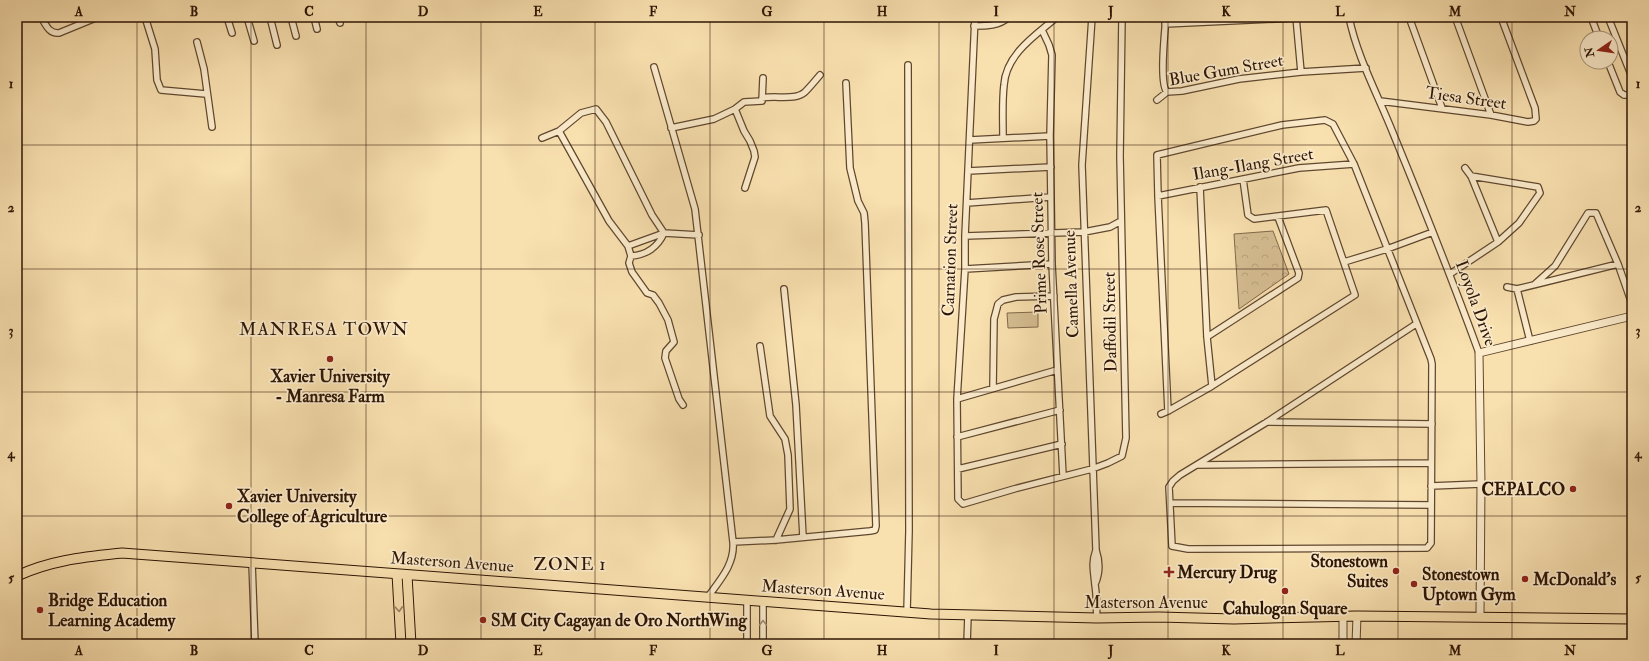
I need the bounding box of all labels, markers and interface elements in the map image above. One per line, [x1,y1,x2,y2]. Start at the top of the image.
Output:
text: A [74,4,84,20]
text: B [190,4,198,20]
text: C [304,4,314,20]
text: D [418,4,429,20]
text: E [533,4,543,20]
text: F [649,4,658,20]
text: G [762,4,773,20]
text: H [877,4,888,20]
text: I [993,4,999,20]
text: J [1107,4,1114,21]
text: K [1221,4,1231,20]
text: L [1335,4,1345,20]
text: M [1448,4,1462,20]
text: N [1563,4,1576,20]
north arrow [1579,30,1619,70]
text: N [1582,45,1597,59]
street label: Blue Gum Street [1167,50,1285,90]
text: 1 [9,76,14,92]
text: 1 [1636,76,1641,92]
street label: Tiesa Street [1424,82,1508,114]
street label: Ilang-Ilang Street [1191,143,1316,185]
street label: Prime Rose Street [1026,191,1052,314]
text: 2 [8,200,15,216]
text: 2 [1635,200,1642,216]
street label: Carnation Street [938,203,962,317]
street label: Camella Avenue [1059,230,1083,338]
street label: Loyola Drive [1450,257,1501,349]
street label: Daffodil Street [1099,271,1121,372]
district label: MANRESA TOWN [239,318,409,341]
text: 3 [9,323,14,339]
text: 3 [1636,323,1641,339]
marker: Xavier University - Manresa Farm [325,354,335,364]
place label: Xavier University - Manresa Farm [270,366,390,407]
text: 4 [6,446,15,462]
text: 4 [1633,446,1642,462]
place label: CEPALCO [1481,479,1565,500]
marker: CEPALCO [1568,484,1578,494]
place label: Xavier University College of Agriculture [237,486,388,528]
marker: Xavier University College of Agriculture [224,501,234,511]
street label: Masterson Avenue [390,547,514,577]
place label: Stonestown Suites [1310,551,1388,592]
district label: ZONE 1 [533,553,607,576]
place label: Mercury Drug [1176,562,1278,584]
place label: Stonestown Uptown Gym [1422,564,1517,606]
marker: Stonestown Suites [1391,566,1401,576]
marker: Mercury Drug [1164,567,1174,577]
place label: McDonald's [1532,569,1616,590]
text: 5 [8,570,14,586]
text: 5 [1635,570,1641,586]
marker: McDonald's [1520,574,1530,584]
street label: Masterson Avenue [761,575,885,605]
marker: Stonestown Uptown Gym [1409,579,1419,589]
marker: Cahulogan Square [1280,586,1290,596]
place label: Bridge Education Learning Academy [48,590,176,632]
street label: Masterson Avenue [1084,592,1208,613]
place label: Cahulogan Square [1223,598,1348,620]
marker: Bridge Education Learning Academy [35,605,45,615]
one-way arrow [394,606,403,612]
place label: SM City Cagayan de Oro NorthWing [491,610,748,632]
marker: SM City Cagayan de Oro NorthWing [478,615,488,625]
one-way arrow [759,620,767,626]
text: A [74,643,84,659]
text: B [190,643,198,659]
text: C [304,643,314,659]
text: D [418,643,429,659]
text: E [533,643,543,659]
text: F [649,643,658,659]
text: G [762,643,773,659]
text: H [877,643,888,659]
text: I [993,643,999,659]
text: J [1107,643,1114,660]
text: K [1221,643,1231,659]
text: L [1335,643,1345,659]
text: M [1448,643,1462,659]
text: N [1563,643,1576,659]

